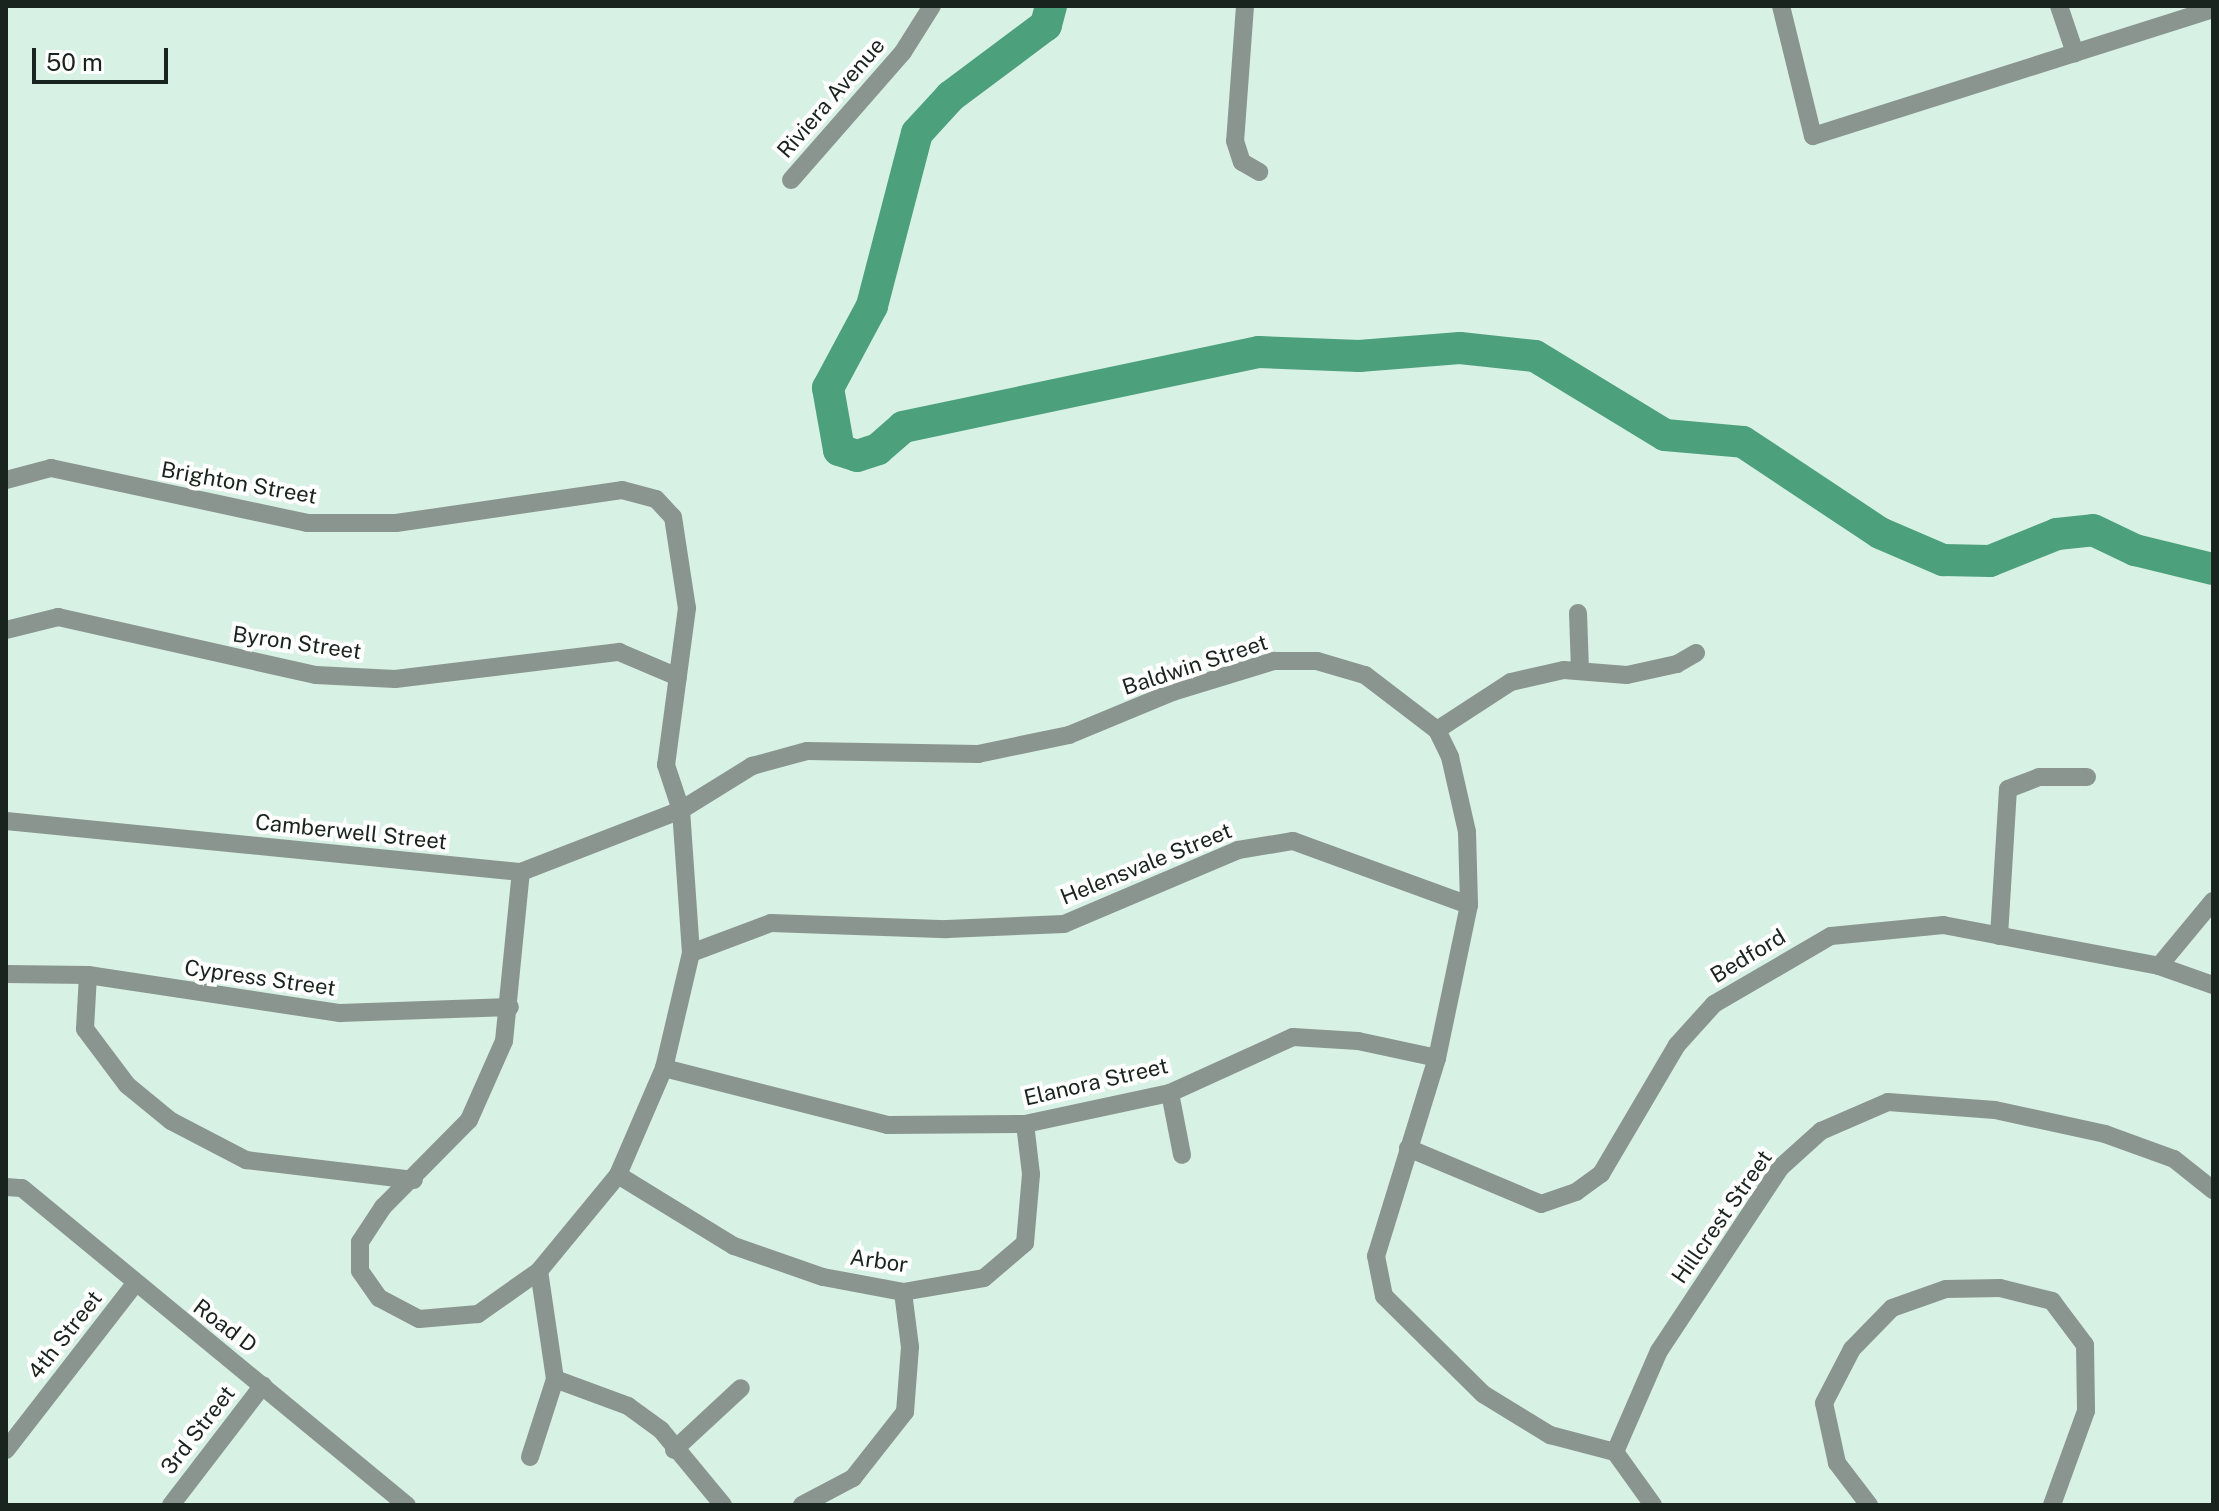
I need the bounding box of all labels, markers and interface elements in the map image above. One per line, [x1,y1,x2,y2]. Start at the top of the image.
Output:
scale bar [36,32,172,82]
street label: Riviera Avenue [772,33,890,163]
text: 50 m [46,48,103,76]
street label: Brighton Street [159,456,319,510]
street label: Byron Street [231,621,363,665]
street label: Baldwin Street [1119,629,1271,701]
street label: Camberwell Street [254,809,448,855]
street label: Helensvale Street [1056,818,1236,910]
street label: Bedford [1706,923,1790,989]
street label: Cypress Street [183,954,337,1002]
street label: Elanora Street [1021,1053,1171,1111]
street label: Hillcrest Street [1666,1145,1778,1289]
street label: Arbor [848,1244,910,1278]
street label: 4th Street [22,1286,108,1384]
street label: Road D [188,1294,262,1358]
street label: 3rd Street [155,1380,241,1480]

